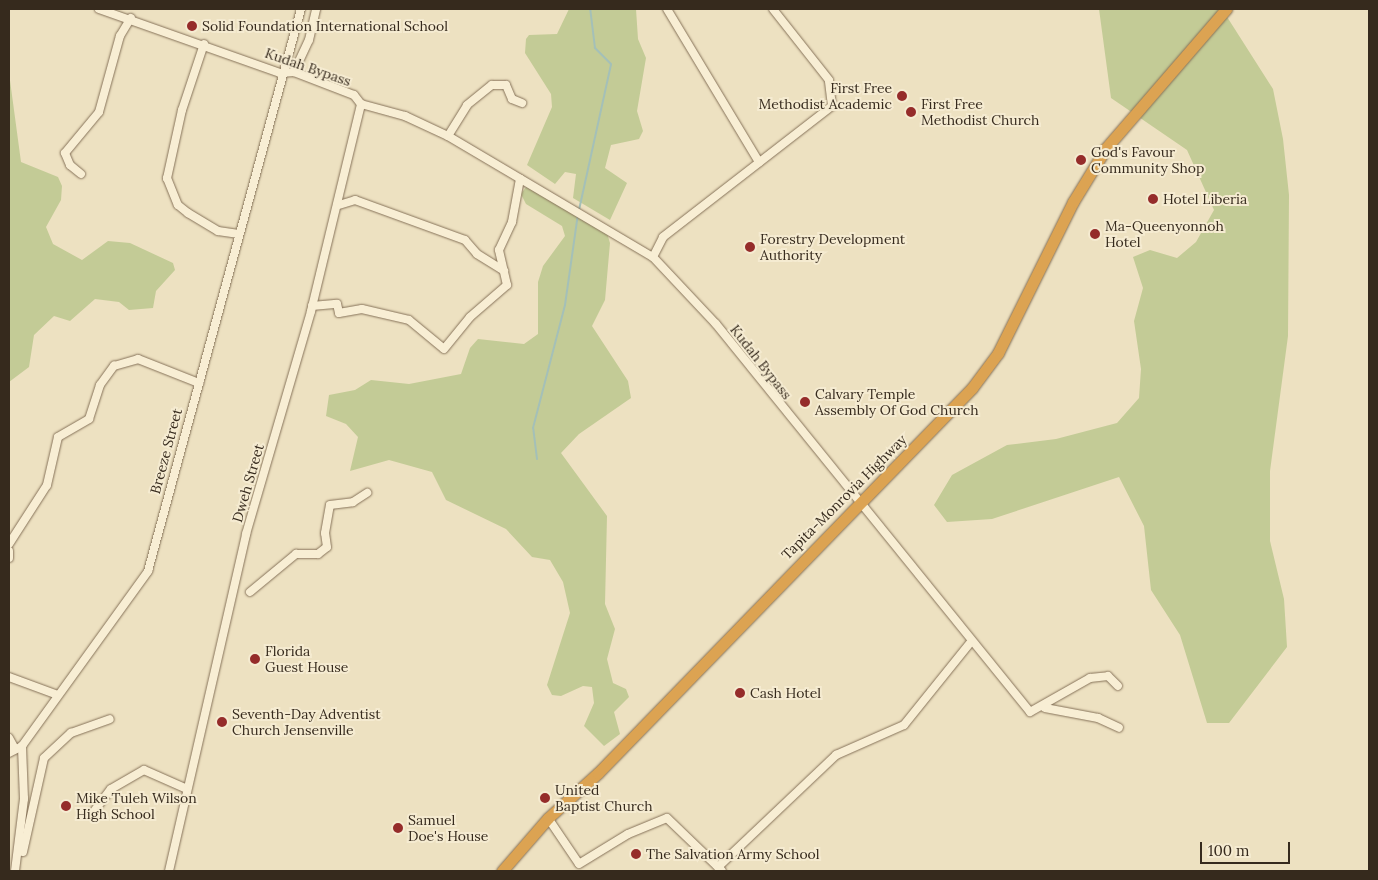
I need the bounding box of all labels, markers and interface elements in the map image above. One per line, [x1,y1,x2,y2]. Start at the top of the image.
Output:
place label: Solid Foundation International School [202,18,448,34]
marker: Solid Foundation International School [186,20,198,32]
street label: Kudah Bypass [263,44,353,90]
place label: First Free Methodist Academic [759,80,892,112]
marker: First Free Methodist Academic [896,90,908,102]
place label: First Free Methodist Church [921,96,1039,128]
marker: First Free Methodist Church [905,106,917,118]
place label: God's Favour Community Shop [1091,144,1204,176]
marker: God's Favour Community Shop [1075,154,1087,166]
place label: Hotel Liberia [1163,191,1247,207]
marker: Hotel Liberia [1147,193,1159,205]
place label: Ma-Queenyonnoh Hotel [1105,218,1224,250]
marker: Ma-Queenyonnoh Hotel [1089,228,1101,240]
place label: Forestry Development Authority [760,231,905,264]
marker: Forestry Development Authority [744,241,756,253]
street label: Kudah Bypass [727,321,795,403]
place label: Calvary Temple Assembly Of God Church [815,386,979,418]
marker: Calvary Temple Assembly Of God Church [799,396,811,408]
street label: Breeze Street [147,406,185,496]
street label: Tapita-Monrovia Highway [778,431,910,563]
street label: Dweh Street [229,442,267,524]
place label: Florida Guest House [265,643,348,676]
marker: Florida Guest House [249,653,261,665]
place label: Cash Hotel [750,685,821,701]
marker: Cash Hotel [734,687,746,699]
place label: Seventh-Day Adventist Church Jensenville [232,706,381,739]
marker: Seventh-Day Adventist Church Jensenville [216,716,228,728]
place label: United Baptist Church [555,782,653,814]
place label: Mike Tuleh Wilson High School [76,790,197,822]
marker: United Baptist Church [539,792,551,804]
marker: Mike Tuleh Wilson High School [60,800,72,812]
place label: Samuel Doe's House [408,812,488,844]
marker: Samuel Doe's House [392,822,404,834]
scale bar [1203,832,1293,864]
text: 100 m [1208,841,1249,860]
place label: The Salvation Army School [646,846,820,862]
marker: The Salvation Army School [630,848,642,860]

